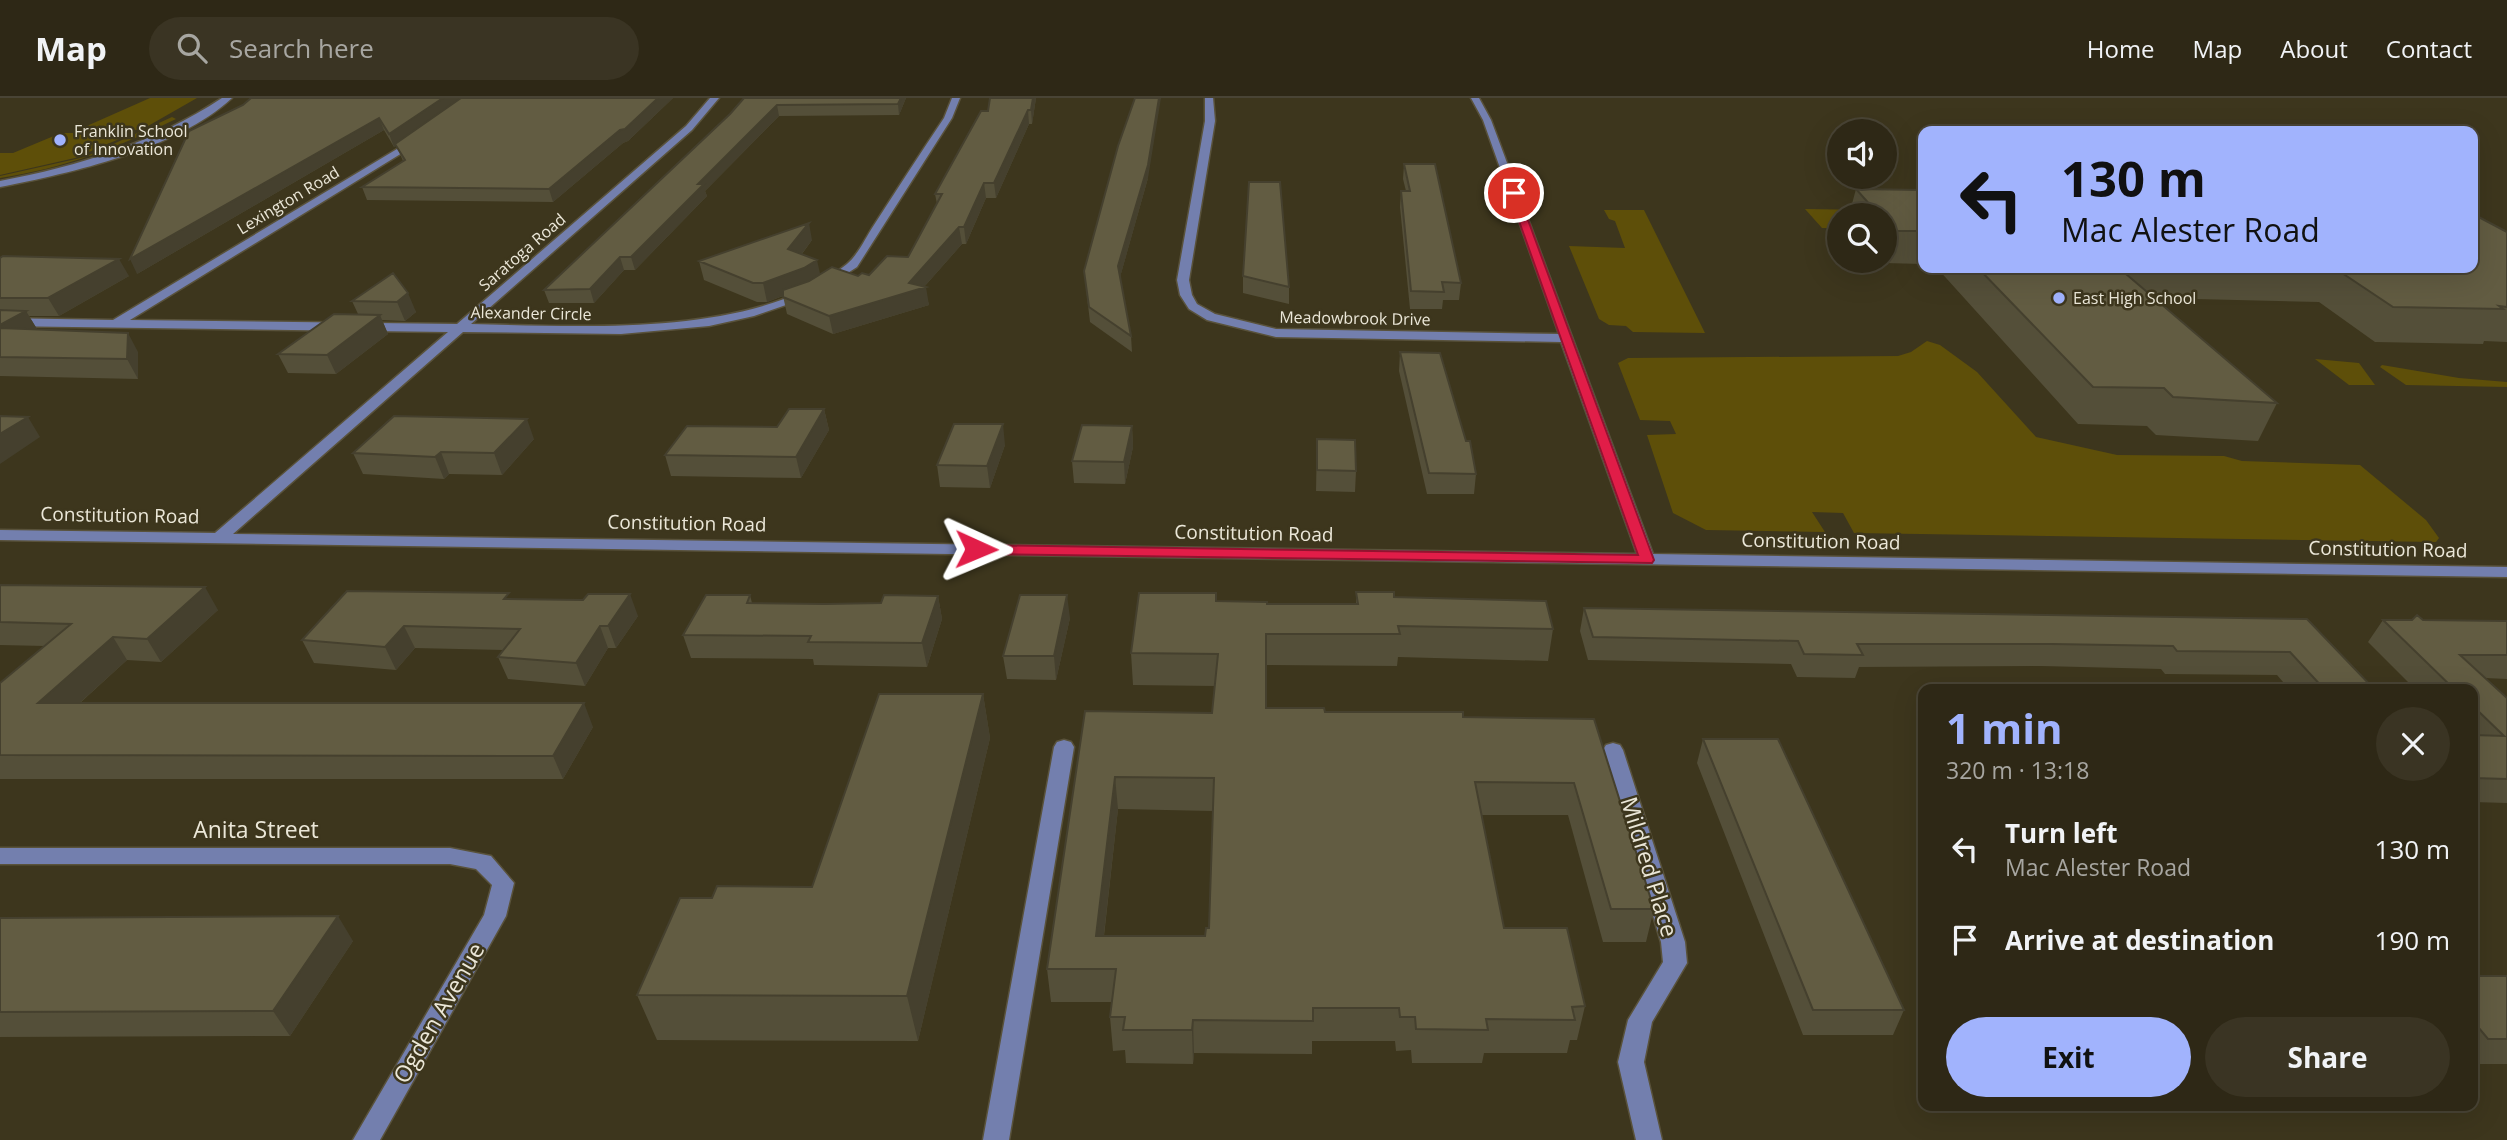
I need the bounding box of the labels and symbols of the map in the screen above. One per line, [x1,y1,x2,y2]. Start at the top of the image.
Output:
place label: Franklin School of Innovation [74,120,188,160]
marker: Franklin School of Innovation [52,132,68,148]
street label: Lexington Road [233,161,343,239]
pin [1484,163,1544,223]
street label: Saratoga Road [474,208,570,296]
place label: East High School [2073,287,2196,309]
marker: East High School [2051,290,2067,306]
street label: Alexander Circle [470,301,592,325]
street label: Meadowbrook Drive [1279,306,1431,330]
street label: Constitution Road [40,501,200,529]
street label: Constitution Road [607,509,767,537]
position arrow [939,512,1013,586]
street label: Constitution Road [1174,519,1334,547]
street label: Constitution Road [1741,527,1901,555]
street label: Constitution Road [2308,535,2468,563]
street label: Mildred Place [1613,793,1686,941]
street label: Anita Street [193,813,319,845]
street label: Ogden Avenue [385,936,491,1089]

